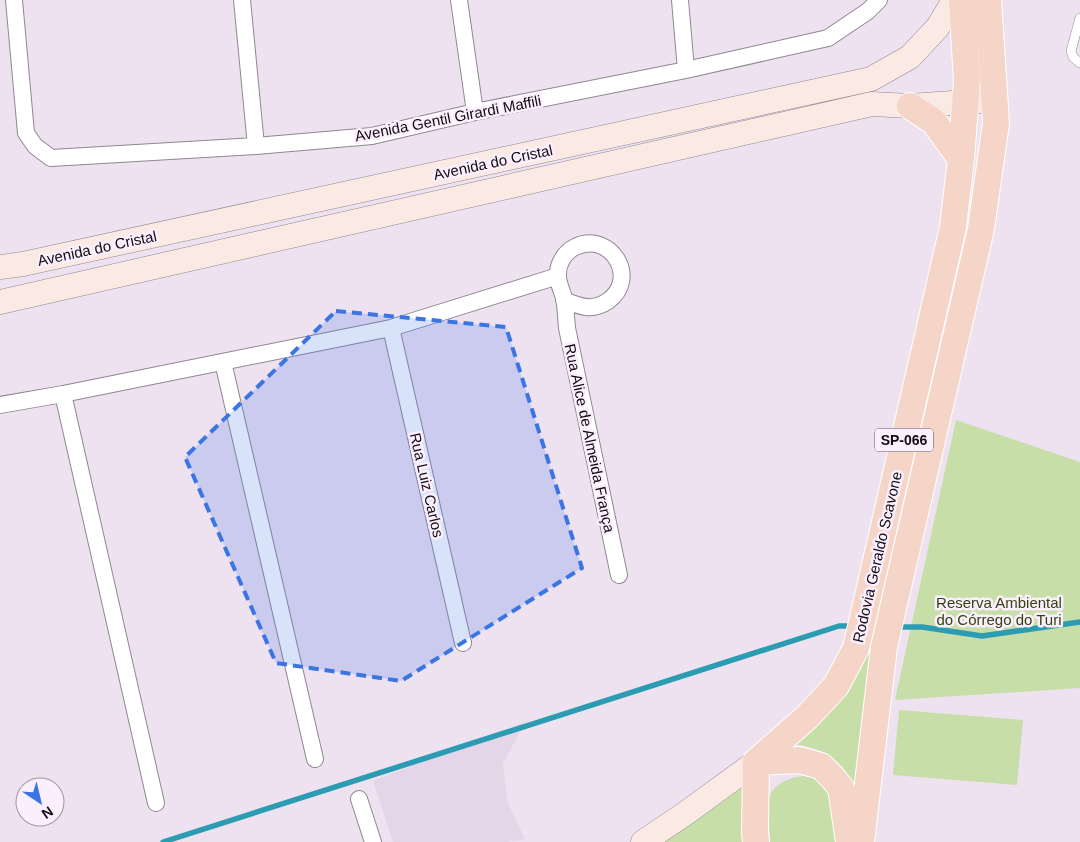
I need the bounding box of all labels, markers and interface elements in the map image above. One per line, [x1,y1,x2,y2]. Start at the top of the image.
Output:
street label: Avenida Gentil Girardi Maffili [353,92,543,144]
street label: Avenida do Cristal [432,141,554,183]
street label: Avenida do Cristal [36,227,158,269]
street label: Rua Alice de Almeida França [562,342,618,535]
road number: SP-066 [875,428,933,452]
street label: Rua Luiz Carlos [407,431,447,539]
street label: Rodovia Geraldo Scavone [849,470,905,644]
park label: Reserva Ambiental do Córrego do Turi [936,594,1062,628]
north arrow [15,777,65,827]
text: N [39,803,56,822]

